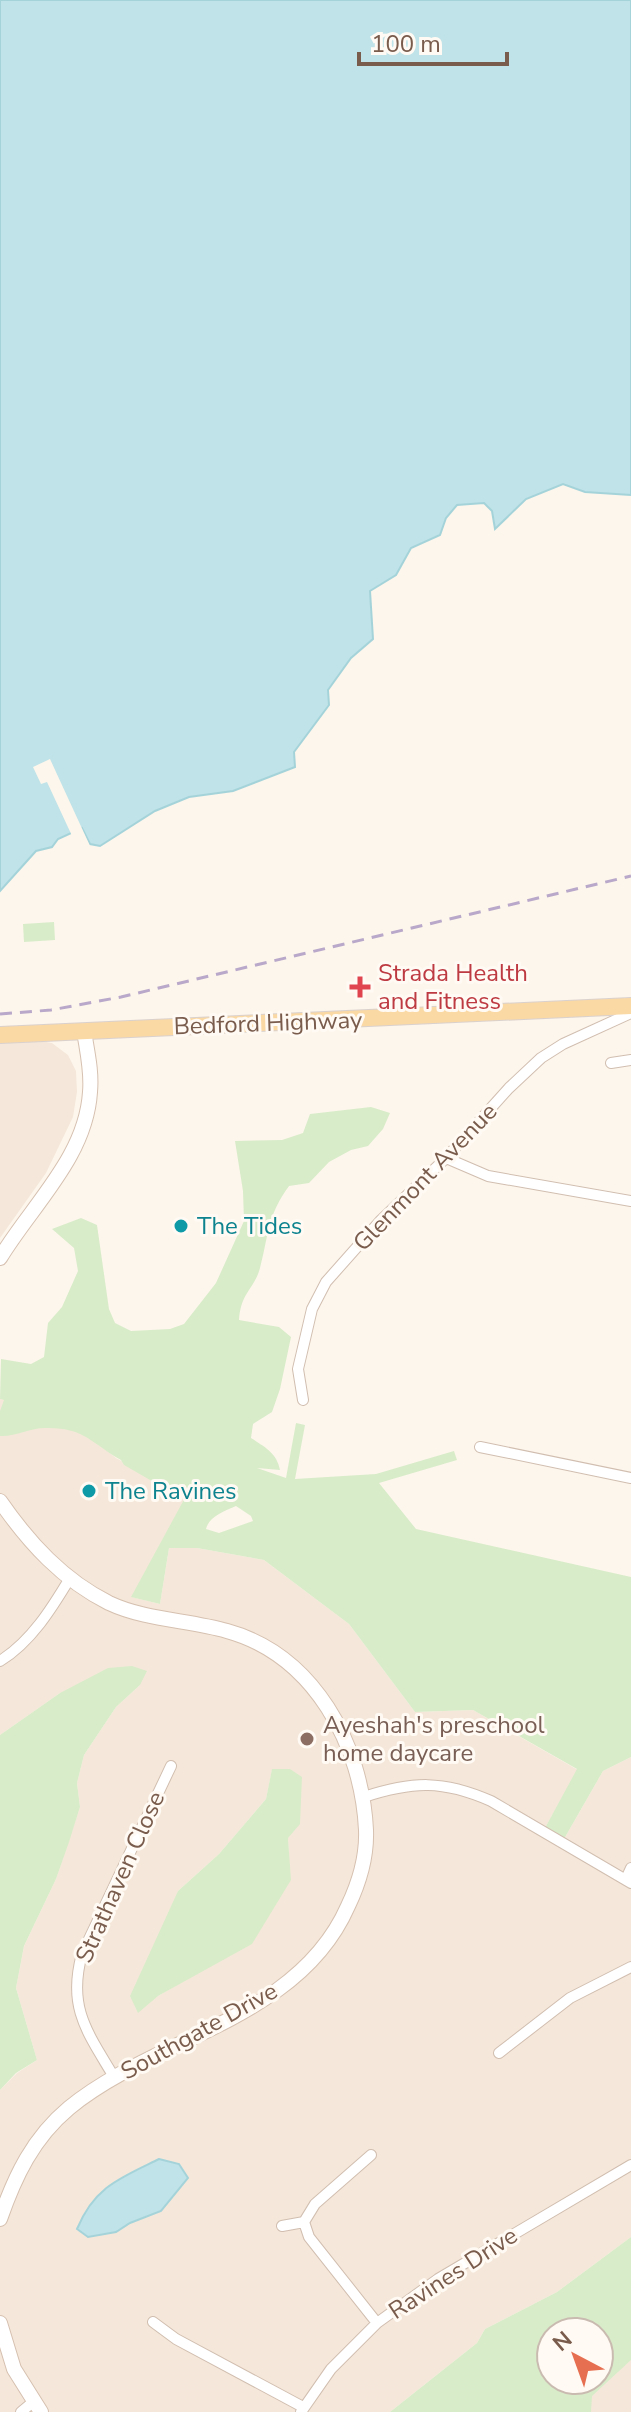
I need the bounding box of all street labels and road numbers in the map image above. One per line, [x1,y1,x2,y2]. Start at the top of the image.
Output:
street label: Bedford Highway [173,1004,364,1042]
street label: Glenmont Avenue [346,1096,504,1258]
street label: Strathaven Close [68,1786,172,1968]
street label: Southgate Drive [115,1975,283,2087]
street label: Ravines Drive [382,2219,524,2327]

